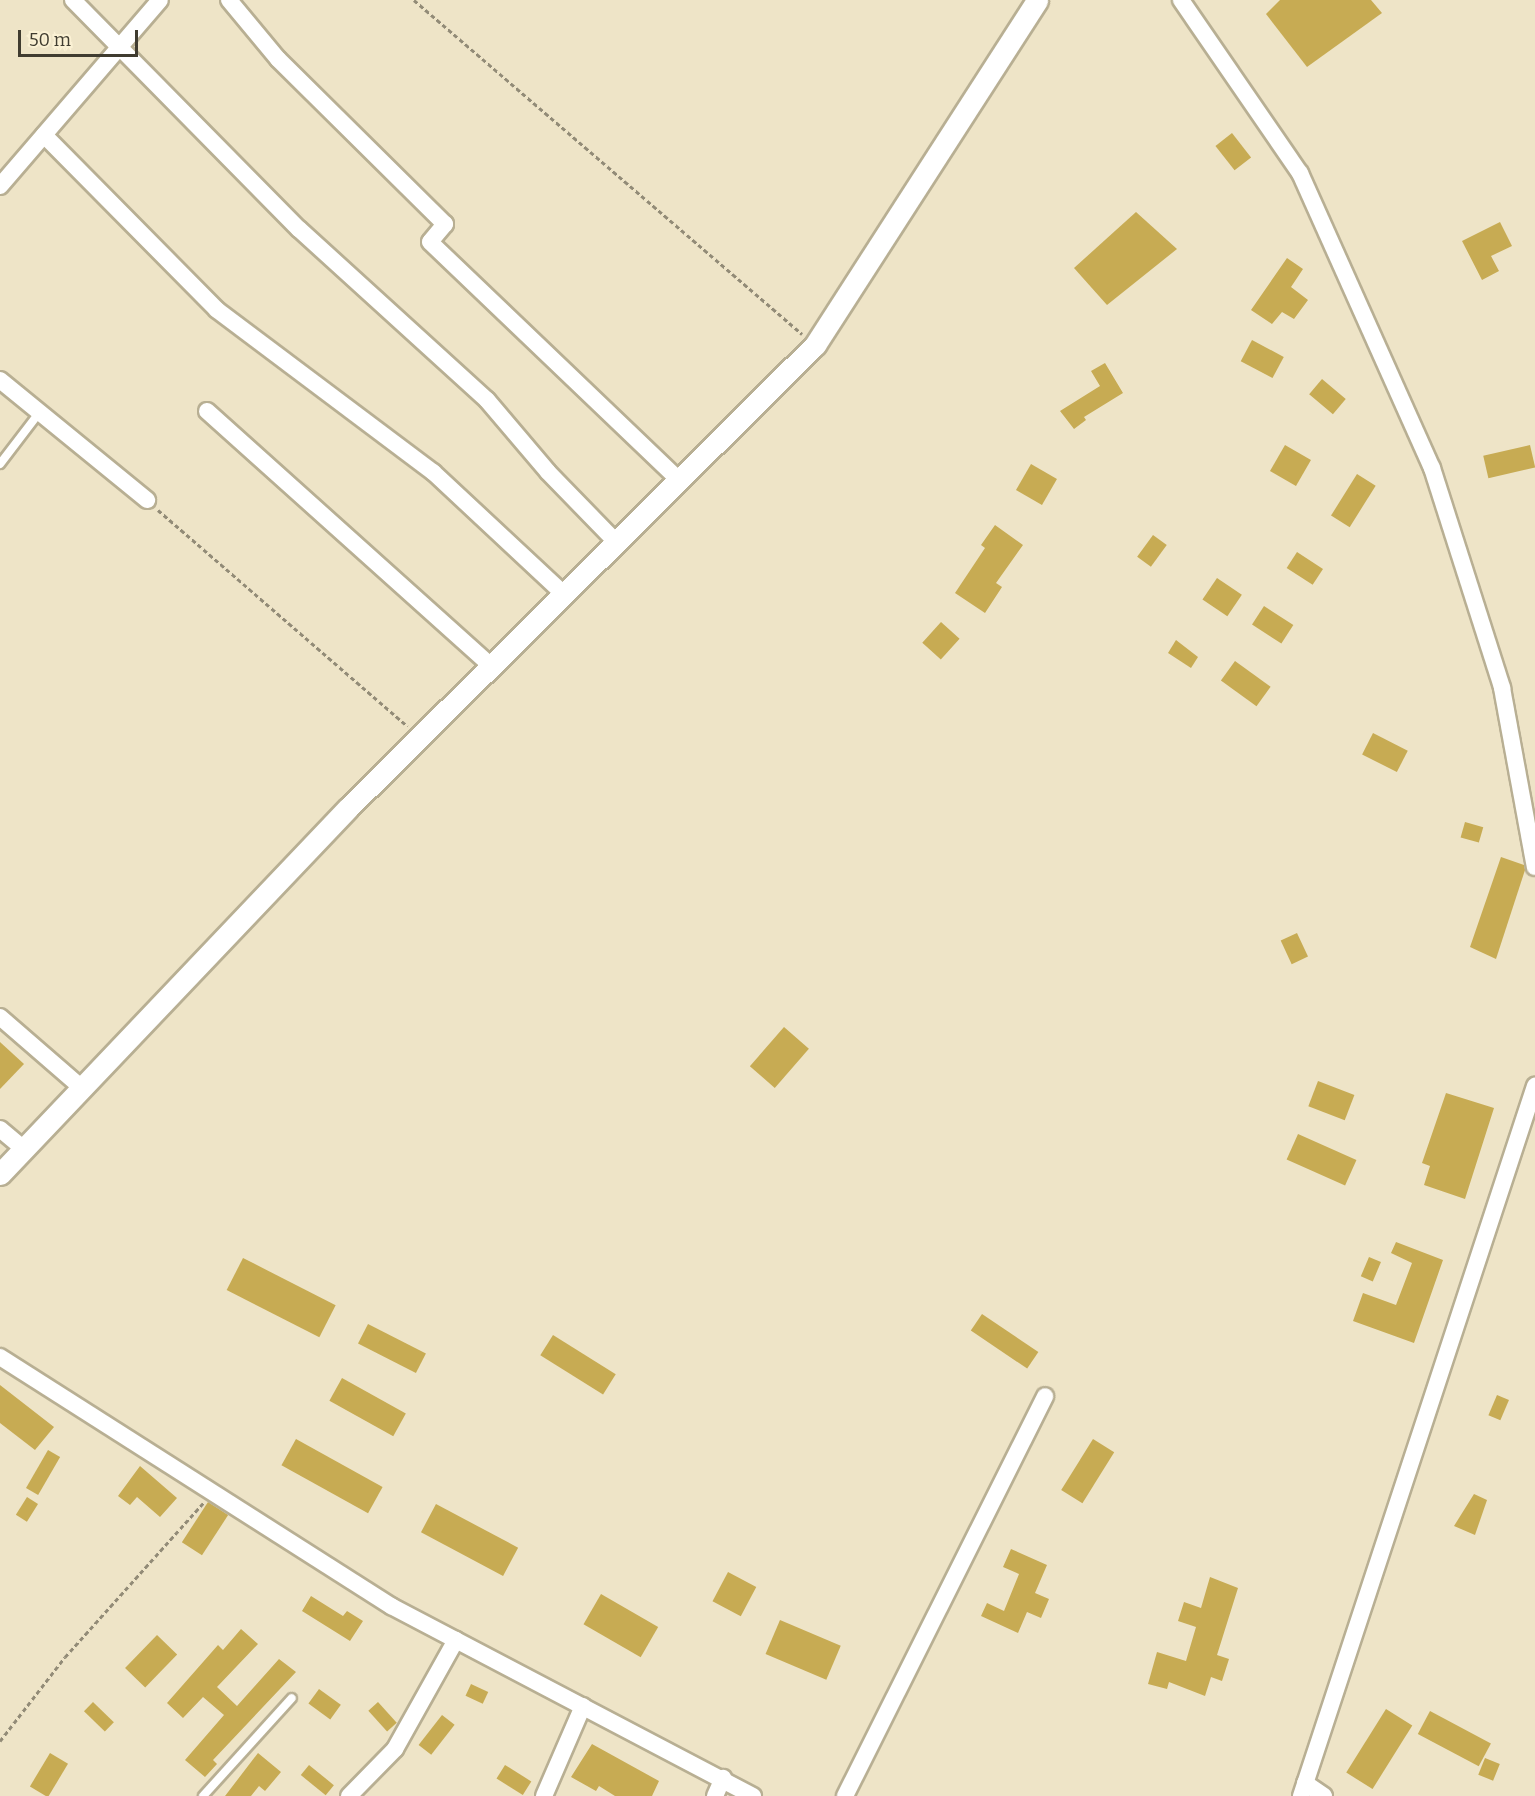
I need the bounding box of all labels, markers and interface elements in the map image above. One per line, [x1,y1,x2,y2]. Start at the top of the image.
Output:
scale bar [21,18,141,56]
text: 50 m [29,29,71,51]

